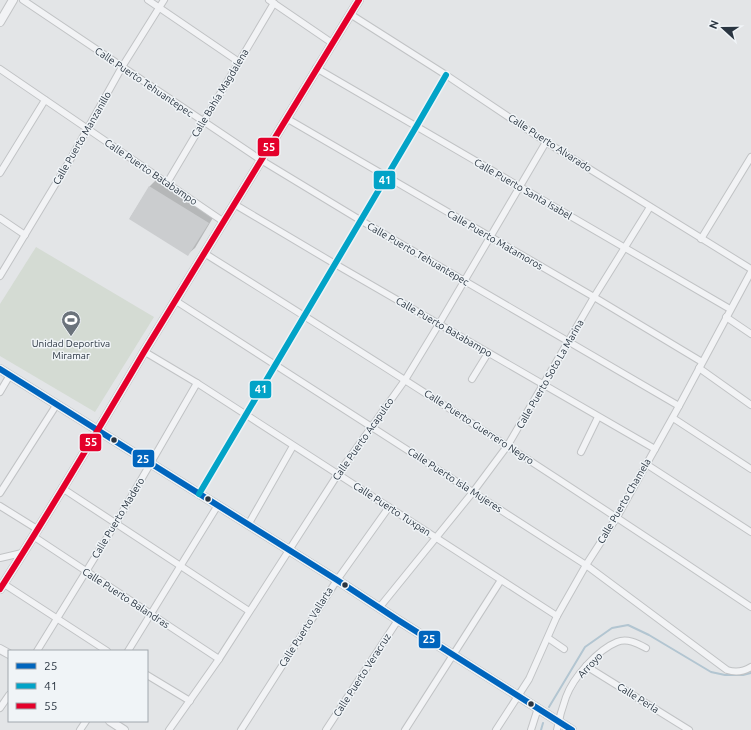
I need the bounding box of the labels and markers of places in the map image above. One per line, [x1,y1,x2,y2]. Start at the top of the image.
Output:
sports icon: Unidad Deportiva Miramar [60,309,82,337]
place label: Unidad Deportiva Miramar [32,338,110,361]
unlabelled marker [109,435,119,445]
unlabelled marker [203,494,213,504]
unlabelled marker [340,580,350,590]
unlabelled marker [526,699,536,709]

